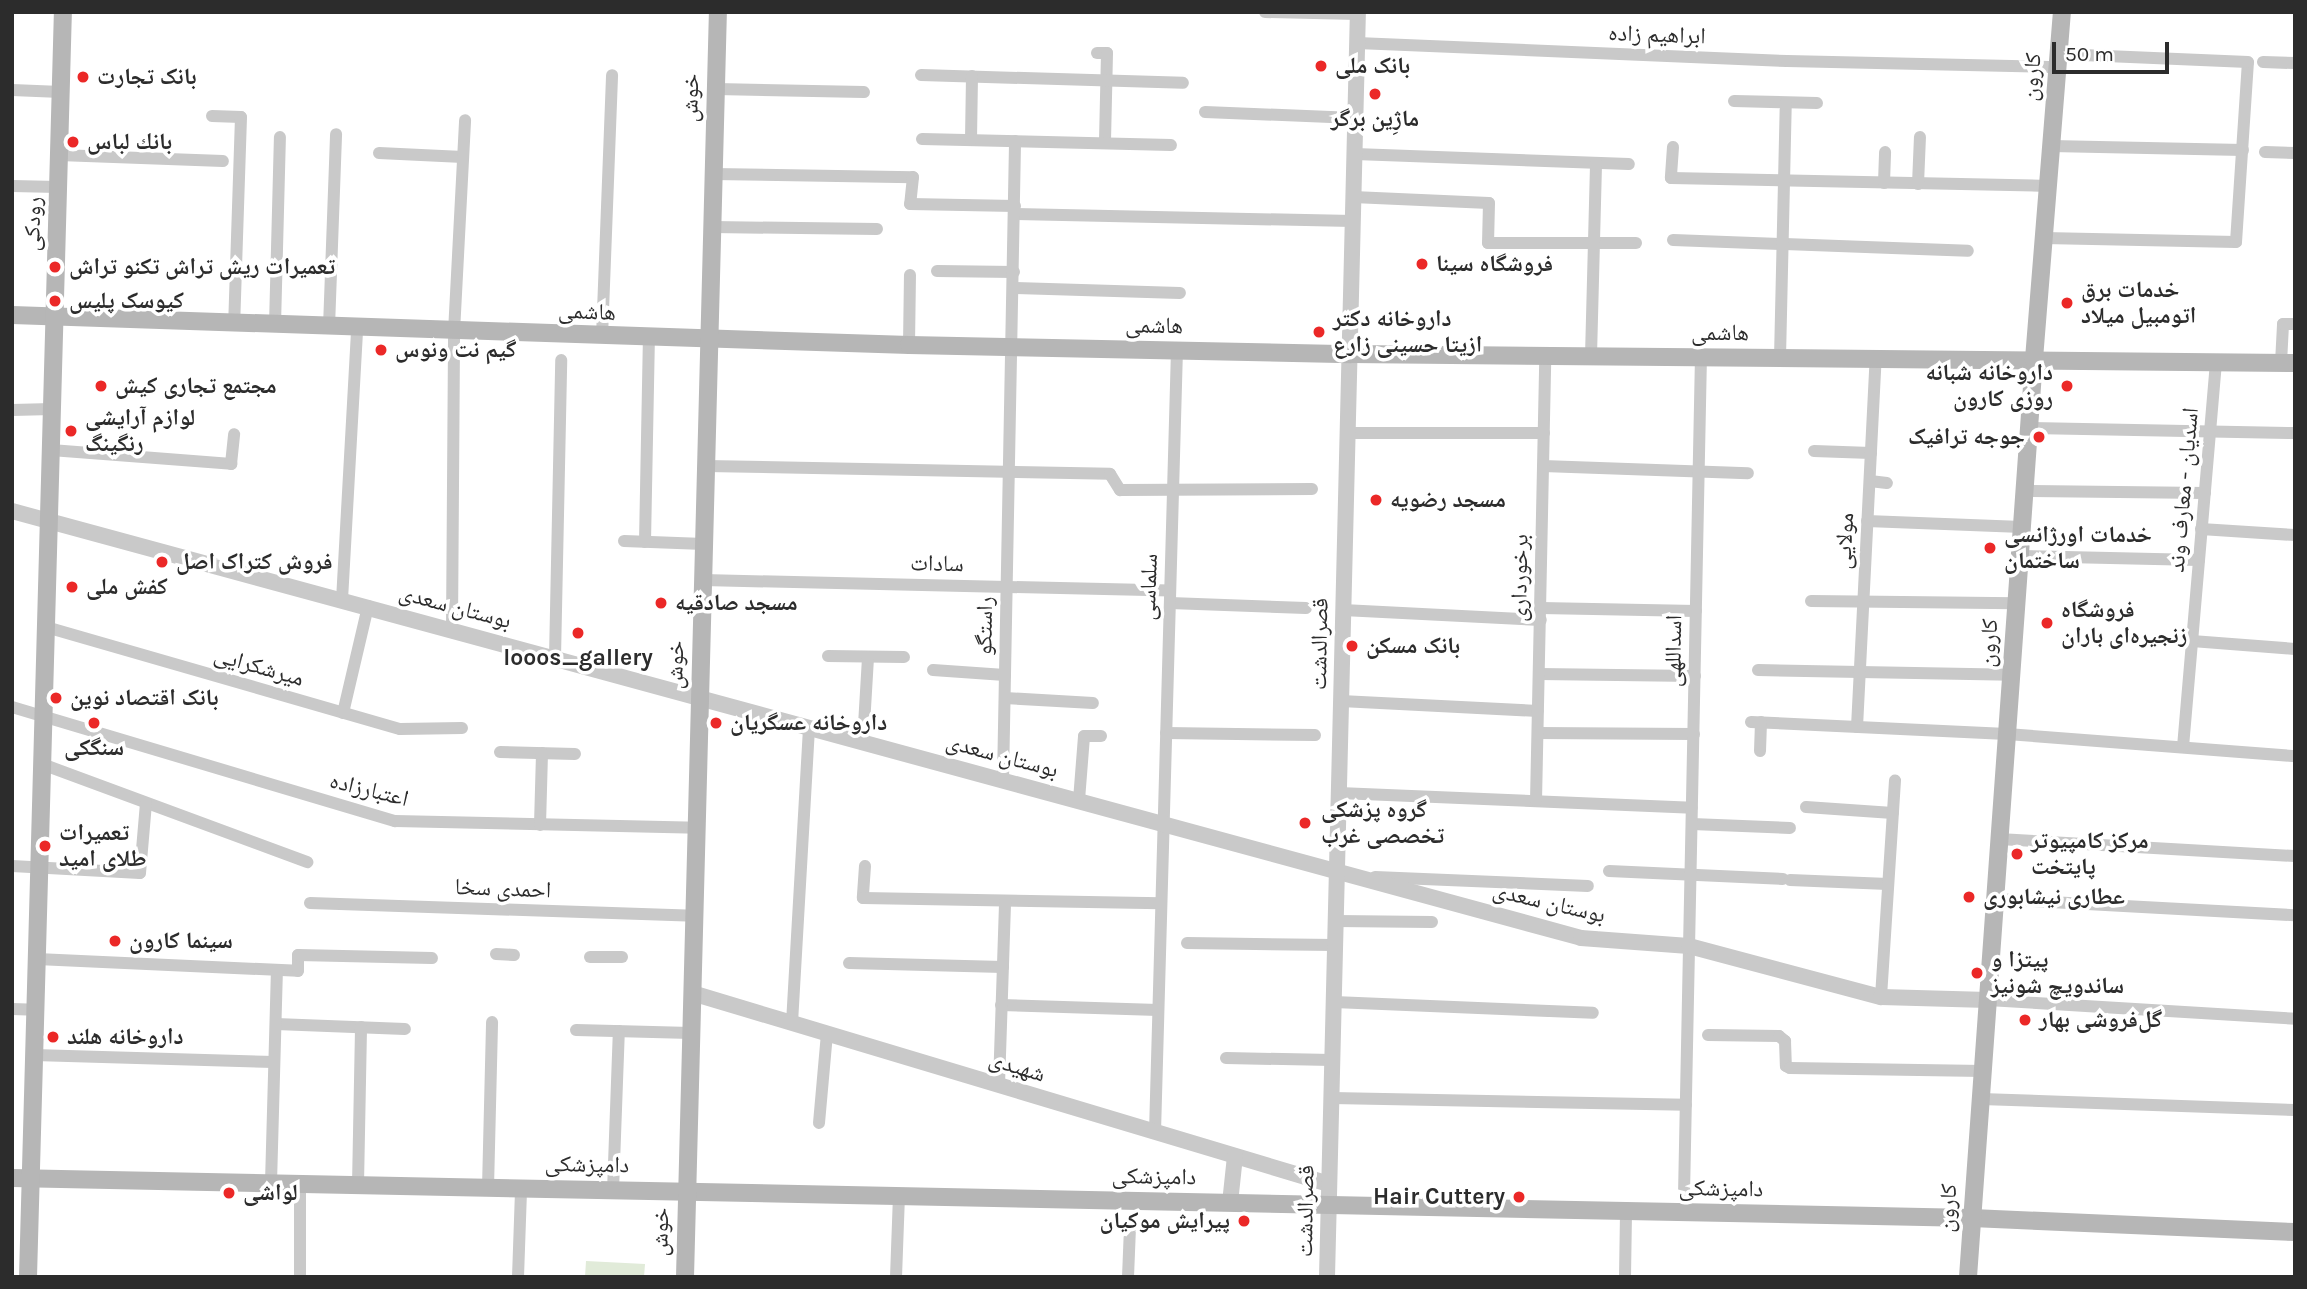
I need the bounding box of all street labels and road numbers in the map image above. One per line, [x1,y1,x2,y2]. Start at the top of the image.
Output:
street label: ابراهیم زاده [1608,20,1706,50]
street label: کارون [2016,52,2048,102]
street label: خوش [677,73,705,123]
street label: رودکی [18,196,48,252]
street label: هاشمی [558,297,616,327]
street label: هاشمی [1125,312,1183,340]
street label: هاشمی [1691,319,1749,347]
street label: اسدیان - معارف وند [2163,406,2205,574]
street label: مولایی [1830,512,1860,570]
street label: برخورداری [1505,534,1535,622]
street label: سادات [910,550,964,578]
street label: سلماسی [1134,553,1164,621]
street label: بوستان سعدی [396,579,514,635]
street label: راستگو [971,596,999,656]
street label: قصرالدشت [1305,598,1335,690]
street label: اسداللهی [1660,615,1688,687]
street label: کارون [1974,618,2004,668]
street label: خوش [662,640,690,690]
street label: میرشکرایی [211,641,307,693]
street label: بوستان سعدی [943,728,1061,784]
street label: اعتبارزاده [327,767,411,813]
street label: احمدی سخا [454,874,552,904]
street label: بوستان سعدی [1490,877,1608,929]
street label: شهیدی [986,1045,1048,1089]
street label: دامپزشکی [544,1150,630,1180]
street label: دامپزشکی [1111,1162,1197,1192]
street label: قصرالدشت [1291,1165,1321,1257]
street label: دامپزشکی [1678,1174,1764,1204]
street label: کارون [1933,1183,1963,1233]
street label: خوش [647,1207,675,1257]

